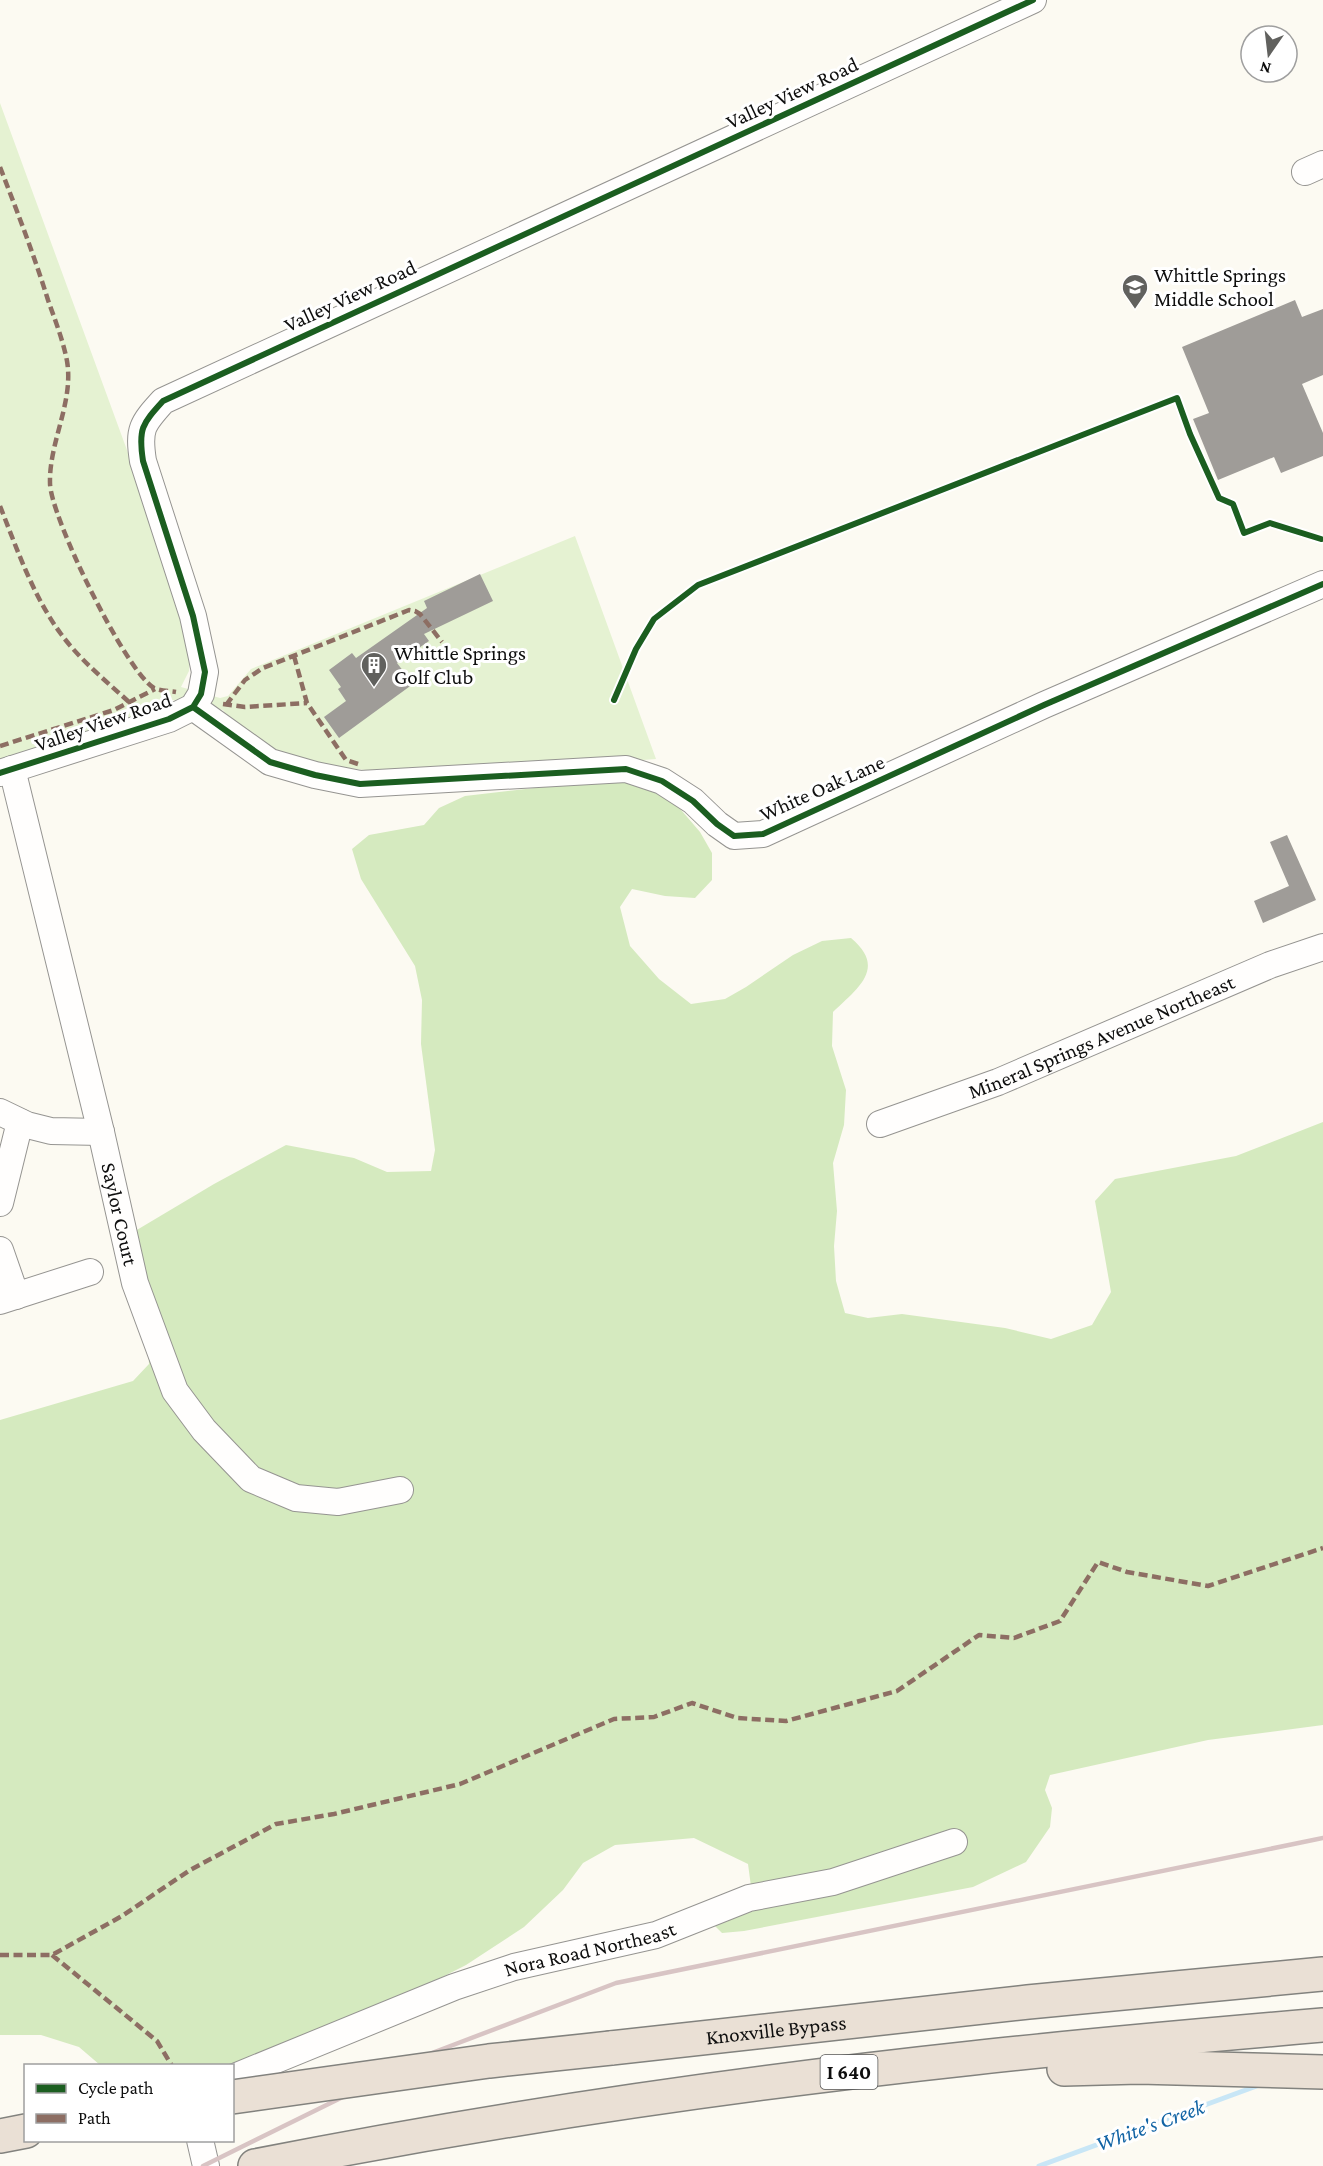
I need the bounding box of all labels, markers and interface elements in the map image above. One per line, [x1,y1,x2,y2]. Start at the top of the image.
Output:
north arrow [1239,24,1299,84]
street label: Valley View Road [722,52,862,134]
text: N [1258,58,1273,78]
street label: Valley View Road [280,255,420,337]
place label: Whittle Springs Middle School [1154,263,1286,311]
school or university icon: Whittle Springs Middle School [1120,272,1150,310]
place label: Whittle Springs Golf Club [394,641,526,689]
building icon: Whittle Springs Golf Club [359,650,389,688]
street label: Valley View Road [32,687,174,757]
street label: White Oak Lane [756,750,888,826]
street label: Mineral Springs Avenue Northeast [965,969,1239,1104]
street label: Saylor Court [96,1160,143,1269]
street label: Nora Road Northeast [501,1916,680,1982]
street label: Knoxville Bypass [705,2010,847,2049]
road number: I 640 [820,2055,878,2089]
legend [24,2064,234,2142]
text: Cycle path [78,2078,154,2098]
water label: White's Creek [1092,2093,1209,2156]
text: Path [78,2108,111,2128]

